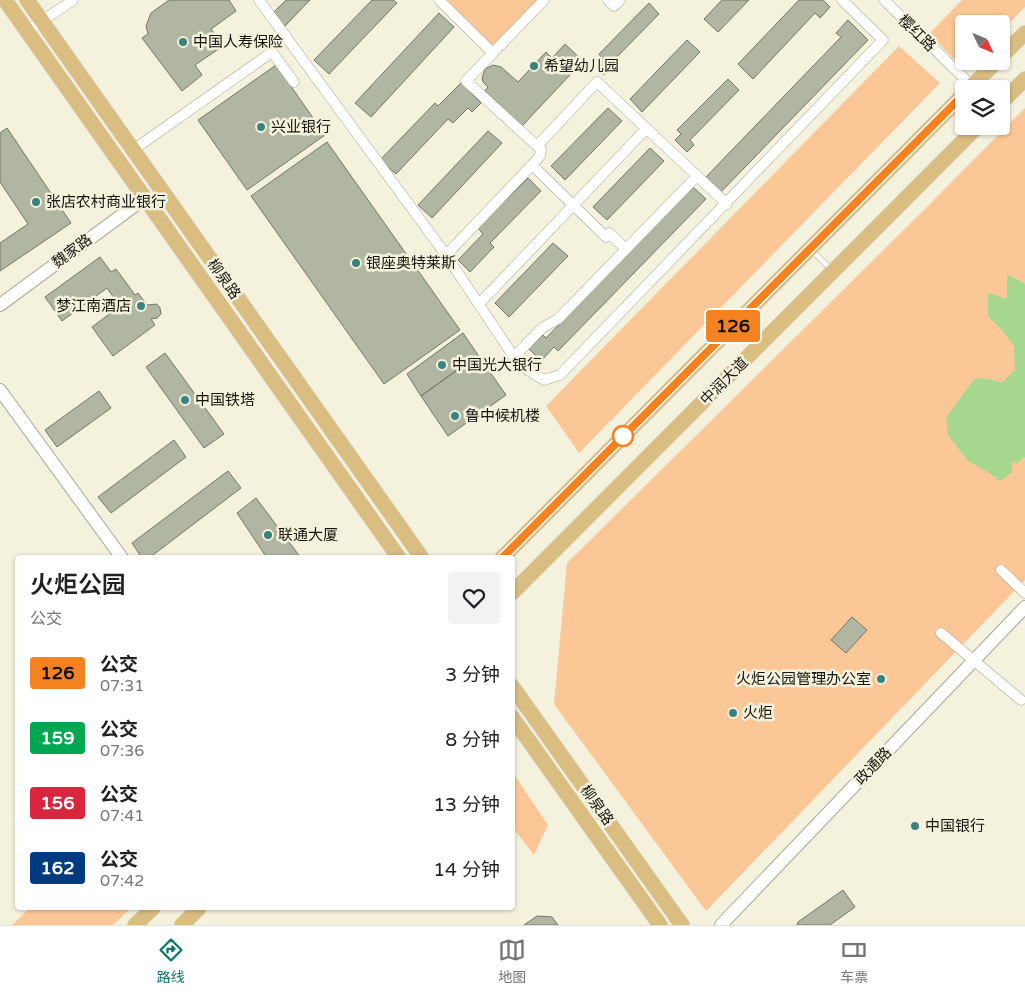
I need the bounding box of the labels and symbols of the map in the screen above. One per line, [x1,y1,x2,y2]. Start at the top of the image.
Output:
street label: 樱红路 [895,11,939,55]
north arrow [955,15,1010,70]
place label: 中国人寿保险 [193,33,283,51]
marker: 中国人寿保险 [177,36,189,48]
place label: 希望幼儿园 [544,57,619,75]
marker: 希望幼儿园 [528,60,540,72]
place label: 兴业银行 [271,118,331,136]
marker: 兴业银行 [255,121,267,133]
place label: 张店农村商业银行 [46,193,166,211]
marker: 张店农村商业银行 [30,196,42,208]
street label: 魏家路 [49,230,95,272]
place label: 银座奥特莱斯 [366,254,456,272]
street label: 柳泉路 [204,255,244,303]
marker: 银座奥特莱斯 [350,257,362,269]
place label: 梦江南酒店 [56,297,131,315]
marker: 梦江南酒店 [135,300,147,312]
line badge: 126 [704,310,762,342]
street label: 中润大道 [696,353,752,409]
place label: 中国光大银行 [452,356,542,374]
marker: 中国光大银行 [436,359,448,371]
place label: 中国铁塔 [195,391,255,409]
marker: 中国铁塔 [179,394,191,406]
place label: 鲁中候机楼 [465,407,540,425]
marker: 鲁中候机楼 [449,410,461,422]
unlabelled marker [612,425,634,447]
place label: 联通大厦 [278,526,338,544]
marker: 联通大厦 [262,529,274,541]
place label: 火炬公园管理办公室 [736,670,871,688]
marker: 火炬公园管理办公室 [875,673,887,685]
place label: 火炬 [743,704,773,722]
marker: 火炬 [727,707,739,719]
street label: 政通路 [851,744,895,788]
street label: 柳泉路 [577,781,617,829]
place label: 中国银行 [925,817,985,835]
marker: 中国银行 [909,820,921,832]

